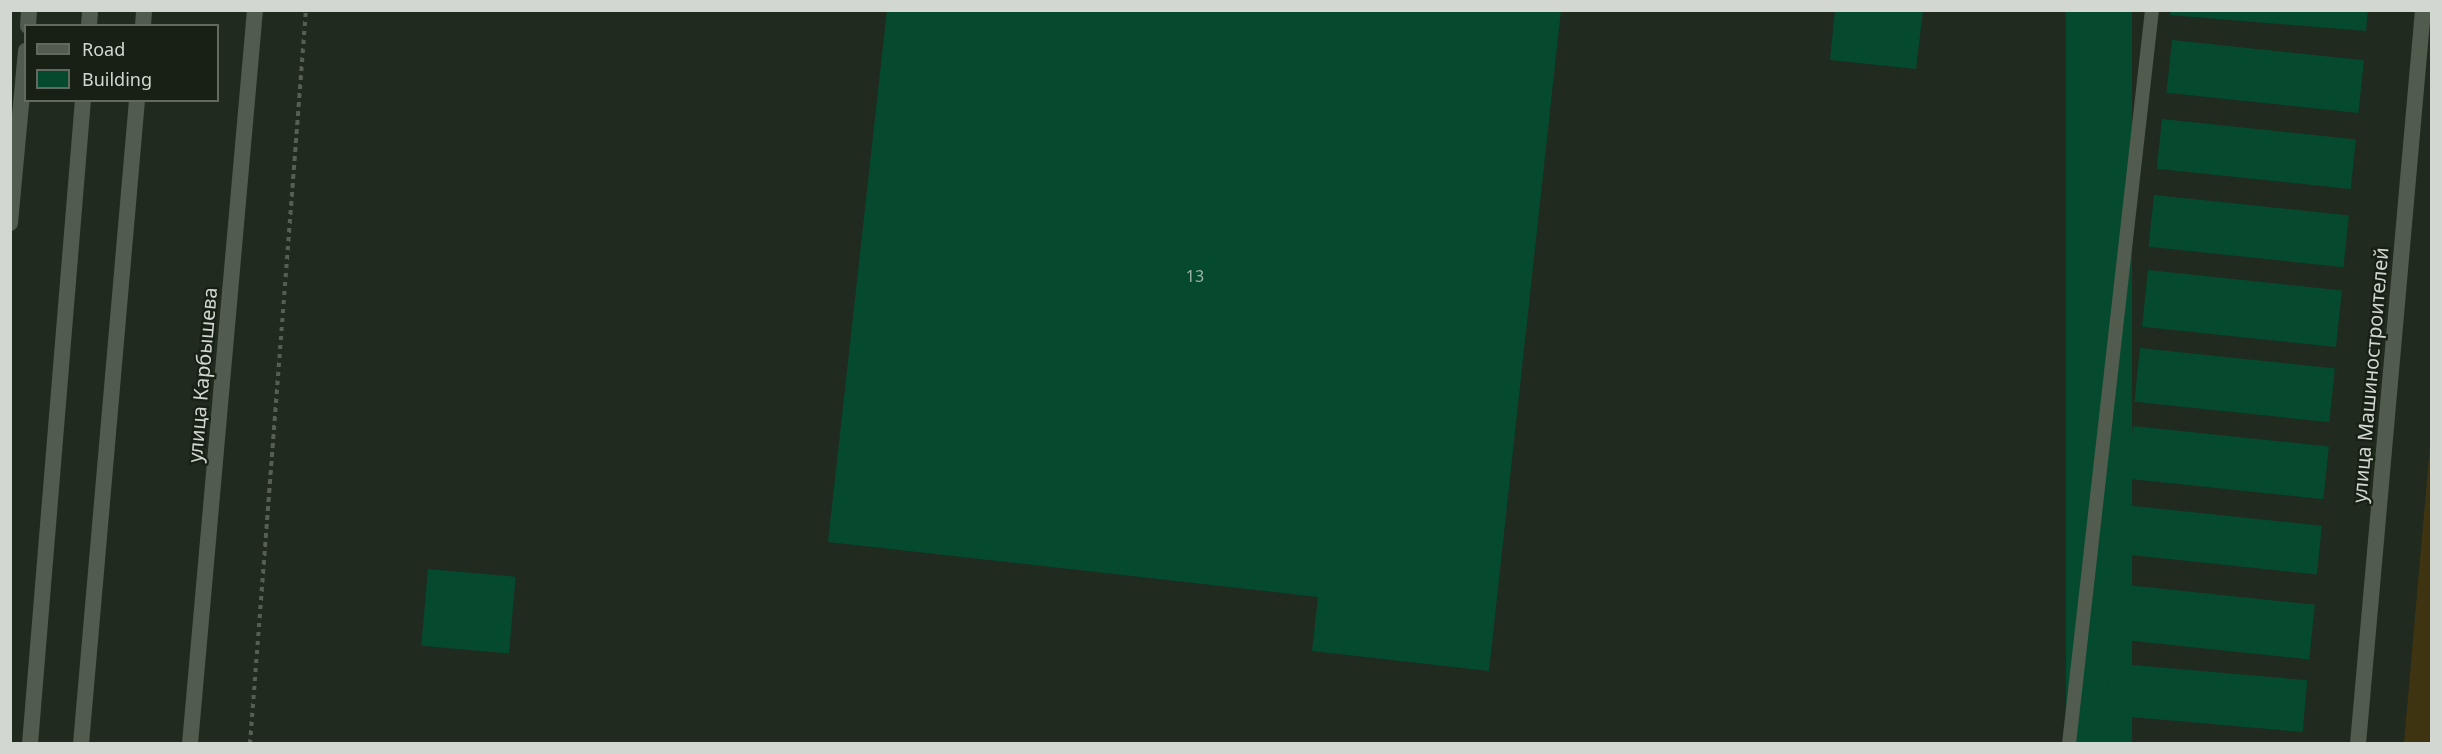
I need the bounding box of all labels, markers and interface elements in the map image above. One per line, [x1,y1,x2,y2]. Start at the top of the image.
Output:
legend [24,24,219,102]
text: Road [82,37,125,61]
text: Building [82,67,152,91]
street label: улица Машиностроителей [2347,246,2393,504]
house number: 13 [1186,266,1204,286]
street label: улица Карбышева [182,286,222,464]

